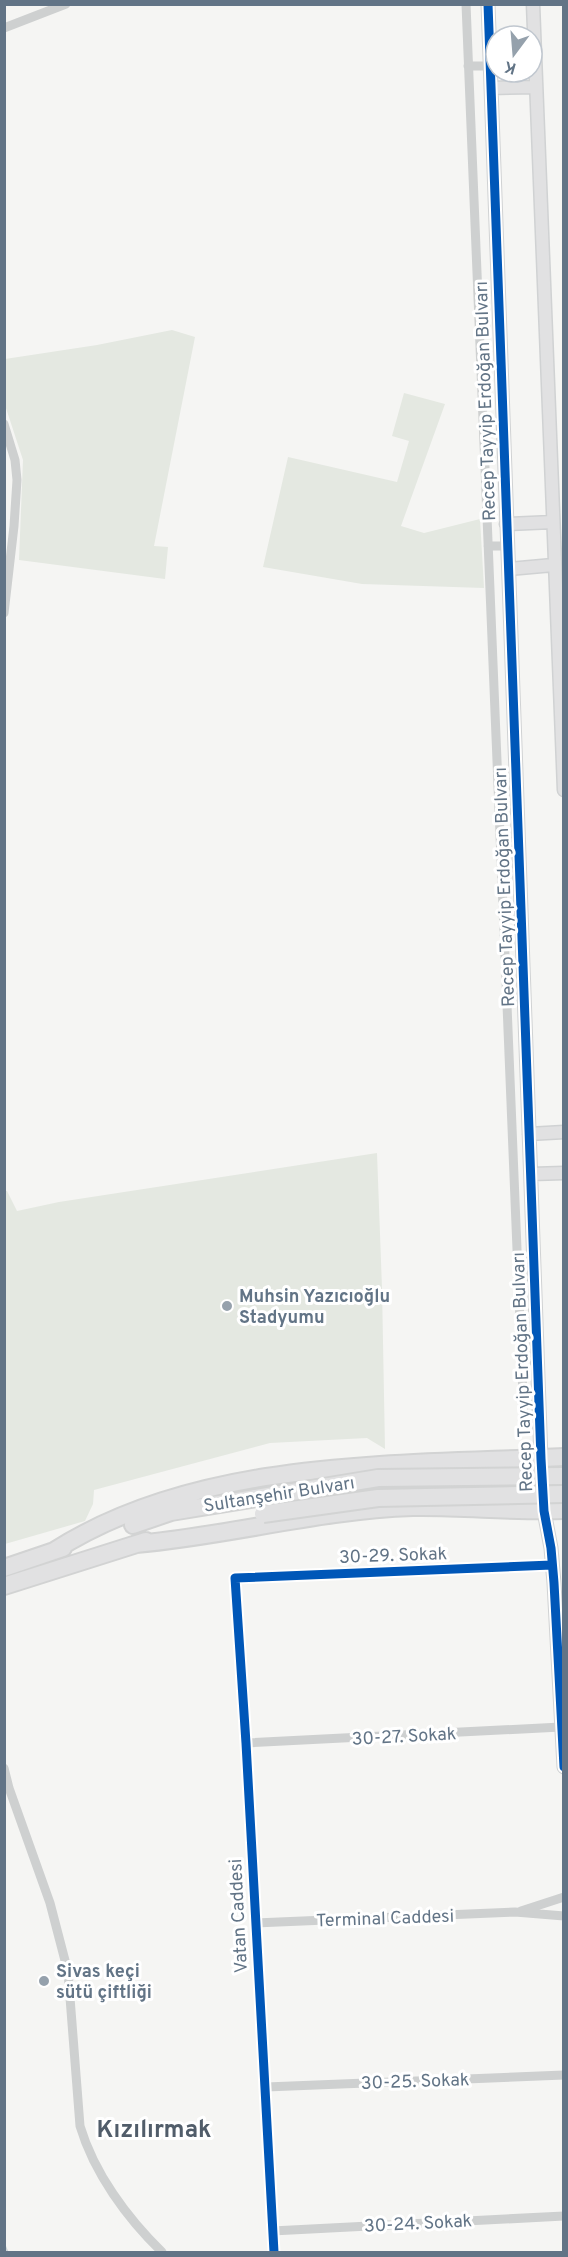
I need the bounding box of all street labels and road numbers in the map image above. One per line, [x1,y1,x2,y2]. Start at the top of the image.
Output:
street label: Recep Tayyip Erdoğan Bulvarı [471,281,502,521]
street label: Recep Tayyip Erdoğan Bulvarı [490,767,521,1007]
street label: Recep Tayyip Erdoğan Bulvarı [508,1252,539,1492]
street label: Sultanşehir Bulvarı [202,1472,356,1519]
street label: 30-29. Sokak [339,1543,447,1570]
street label: 30-27. Sokak [351,1723,457,1752]
street label: Vatan Caddesi [225,1858,254,1974]
street label: Terminal Caddesi [316,1906,455,1933]
street label: 30-25. Sokak [360,2069,470,2096]
street label: 30-24. Sokak [363,2210,473,2239]

